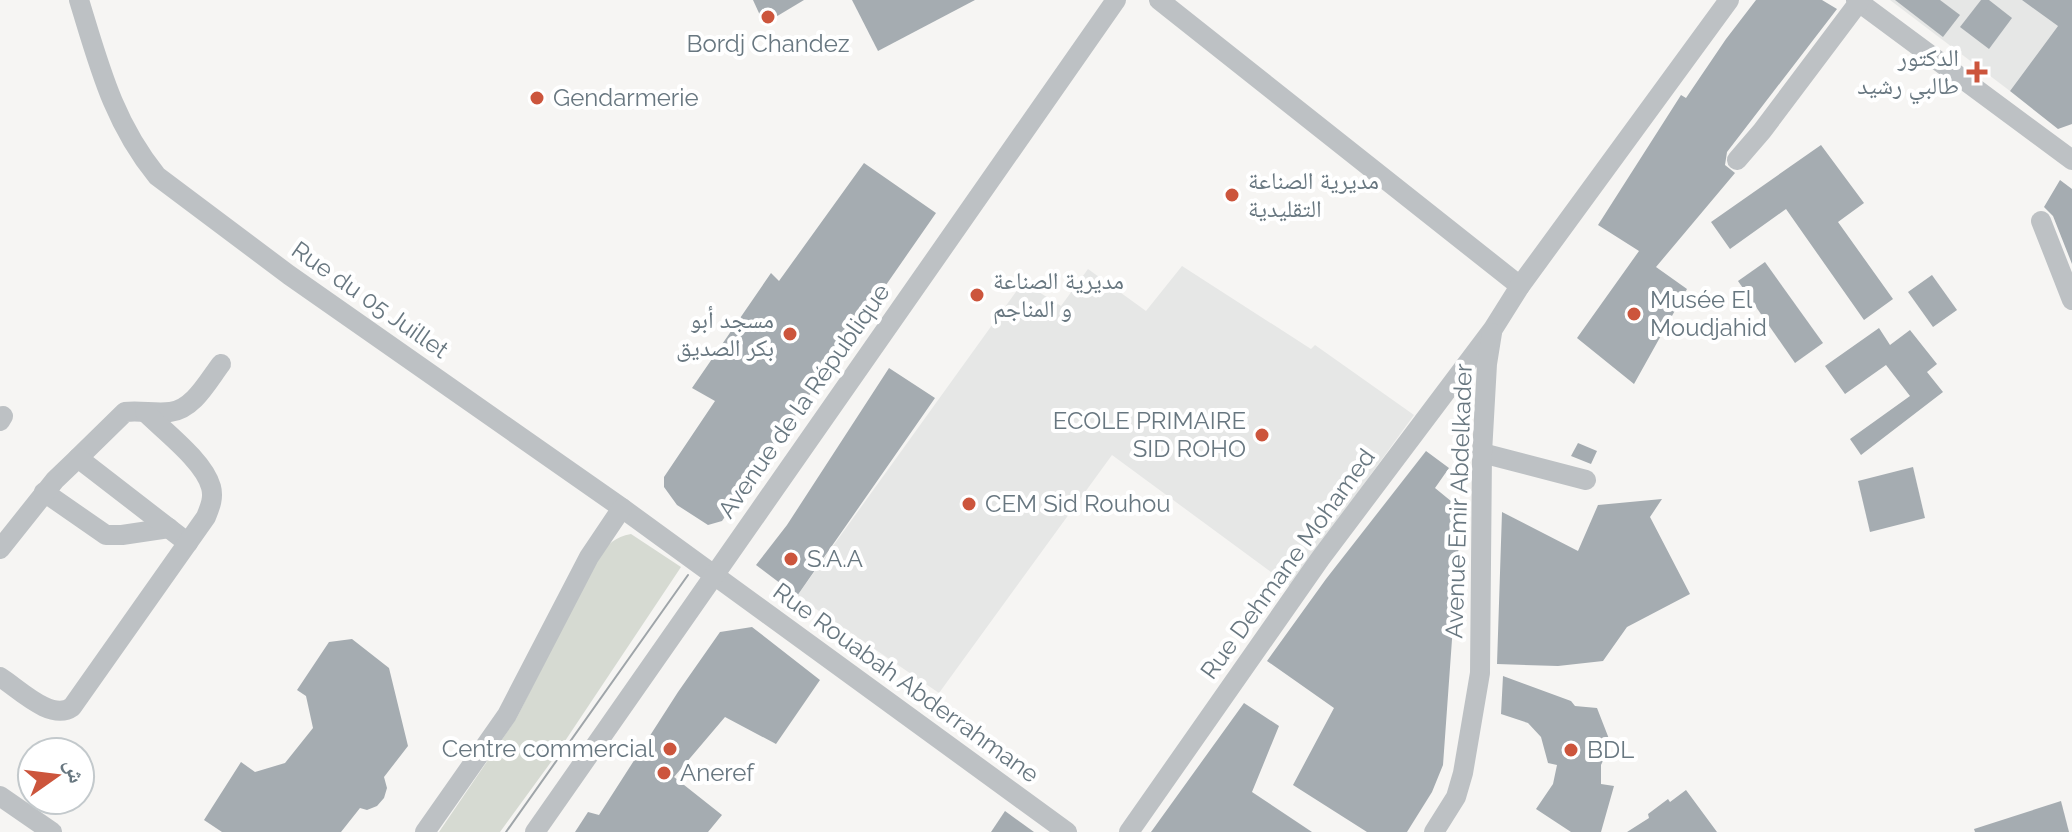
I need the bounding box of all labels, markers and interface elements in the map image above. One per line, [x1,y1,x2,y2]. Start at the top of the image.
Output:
marker: Bordj Chandez [759,8,777,26]
place label: Bordj Chandez [687,29,850,58]
place label: الدكتور طالبي رشيد [1857,43,1959,105]
marker: الدكتور طالبي رشيد [1966,61,1988,83]
place label: Gendarmerie [553,83,699,112]
marker: Gendarmerie [528,89,546,107]
place label: مديرية الصناعة التقليدية [1248,166,1379,223]
marker: مديرية الصناعة التقليدية [1223,186,1241,204]
street label: Rue du 05 Juillet [286,235,454,364]
place label: مديرية الصناعة و المناجم [993,266,1124,325]
street label: Avenue de la République [712,278,896,523]
place label: Musée El Moudjahid [1650,285,1767,342]
marker: مديرية الصناعة و المناجم [968,286,986,304]
place label: مسجد أبو بكر الصديق [676,305,774,362]
marker: Musée El Moudjahid [1625,305,1643,323]
marker: مسجد أبو بكر الصديق [781,325,799,343]
street label: Avenue Emir Abdelkader [1439,362,1478,639]
place label: ECOLE PRIMAIRE SID ROHO [1053,406,1246,463]
marker: ECOLE PRIMAIRE SID ROHO [1253,426,1271,444]
street label: Rue Dehmane Mohamed [1194,443,1381,685]
place label: CEM Sid Rouhou [985,489,1170,518]
marker: CEM Sid Rouhou [960,495,978,513]
place label: S.A.A [807,544,863,573]
marker: S.A.A [782,550,800,568]
street label: Rue Rouabah Abderrahmane [768,576,1045,789]
place label: Centre commercial [442,734,654,763]
place label: BDL [1587,735,1634,764]
north arrow [16,736,96,816]
marker: Centre commercial [661,740,679,758]
marker: BDL [1562,741,1580,759]
text: ش [59,757,91,786]
place label: Aneref [680,758,755,787]
marker: Aneref [655,764,673,782]

